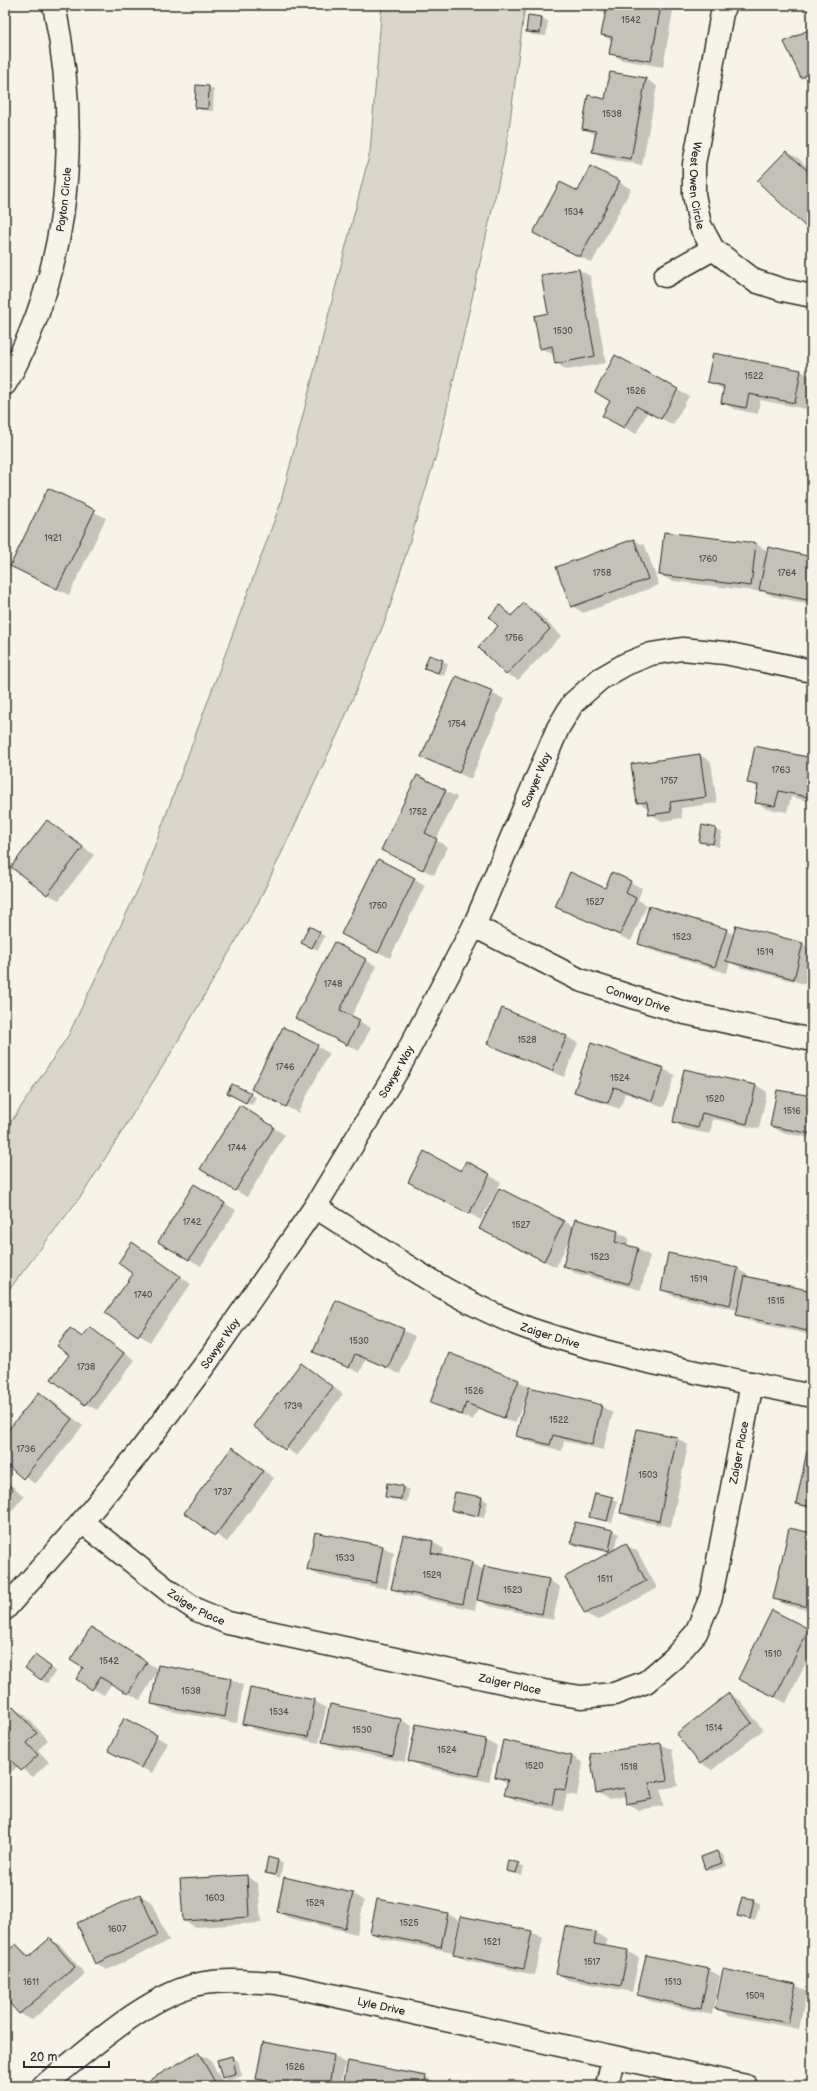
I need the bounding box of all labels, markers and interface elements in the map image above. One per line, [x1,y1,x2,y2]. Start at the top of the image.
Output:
house number: 1542 [621,15,641,26]
house number: 1538 [602,109,622,120]
street label: West Owen Circle [687,141,707,232]
street label: Payton Circle [54,166,74,233]
house number: 1534 [564,207,584,218]
house number: 1530 [553,326,573,337]
house number: 1522 [744,371,764,382]
house number: 1526 [626,386,646,397]
house number: 1921 [44,533,62,544]
house number: 1760 [699,554,717,565]
house number: 1758 [593,568,611,579]
house number: 1764 [778,568,797,579]
house number: 1756 [505,633,524,644]
house number: 1754 [448,719,467,730]
street label: Sawyer Way [519,750,554,809]
house number: 1763 [772,765,791,776]
house number: 1757 [660,776,678,787]
house number: 1752 [409,807,428,818]
house number: 1527 [586,897,605,908]
house number: 1750 [369,901,387,912]
house number: 1523 [672,932,692,943]
house number: 1519 [756,947,774,958]
house number: 1748 [324,979,342,990]
street label: Conway Drive [604,983,672,1015]
house number: 1528 [517,1035,537,1046]
street label: Sawyer Way [376,1043,417,1101]
house number: 1746 [276,1062,295,1073]
house number: 1524 [610,1073,630,1084]
house number: 1520 [705,1094,725,1105]
house number: 1516 [783,1106,801,1117]
house number: 1744 [228,1143,247,1154]
house number: 1742 [183,1217,202,1228]
house number: 1527 [512,1220,531,1231]
house number: 1523 [590,1252,610,1263]
house number: 1519 [690,1274,708,1285]
house number: 1740 [134,1290,152,1301]
house number: 1515 [767,1296,785,1307]
street label: Sawyer Way [198,1316,242,1371]
street label: Zaiger Drive [518,1320,582,1351]
house number: 1530 [349,1336,369,1347]
house number: 1738 [77,1362,95,1373]
house number: 1526 [464,1386,484,1397]
house number: 1739 [284,1401,302,1412]
house number: 1522 [549,1415,569,1426]
street label: Zaiger Place [727,1420,752,1486]
house number: 1736 [17,1444,36,1455]
house number: 1503 [638,1470,658,1481]
house number: 1737 [214,1487,233,1498]
house number: 1533 [335,1553,355,1564]
house number: 1529 [422,1570,442,1581]
house number: 1511 [597,1574,613,1585]
house number: 1523 [503,1585,523,1596]
street label: Zaiger Place [164,1586,227,1628]
house number: 1510 [764,1649,782,1660]
house number: 1542 [99,1656,119,1667]
street label: Zaiger Place [477,1671,543,1697]
house number: 1538 [181,1686,201,1697]
house number: 1534 [269,1707,289,1718]
house number: 1514 [705,1723,723,1734]
house number: 1530 [352,1725,372,1736]
house number: 1524 [437,1745,457,1756]
house number: 1520 [524,1761,544,1772]
house number: 1518 [620,1762,638,1773]
house number: 1603 [205,1893,225,1904]
house number: 1529 [305,1898,325,1909]
house number: 1525 [399,1918,419,1929]
house number: 1607 [108,1924,127,1935]
house number: 1521 [483,1937,501,1948]
house number: 1517 [584,1957,601,1968]
house number: 1611 [23,1977,39,1988]
house number: 1513 [664,1977,682,1988]
house number: 1509 [745,1991,765,2002]
street label: Lyle Drive [356,1995,407,2018]
scale bar [24,2043,109,2069]
text: 20 m [30,2050,57,2065]
house number: 1526 [285,2062,305,2073]

